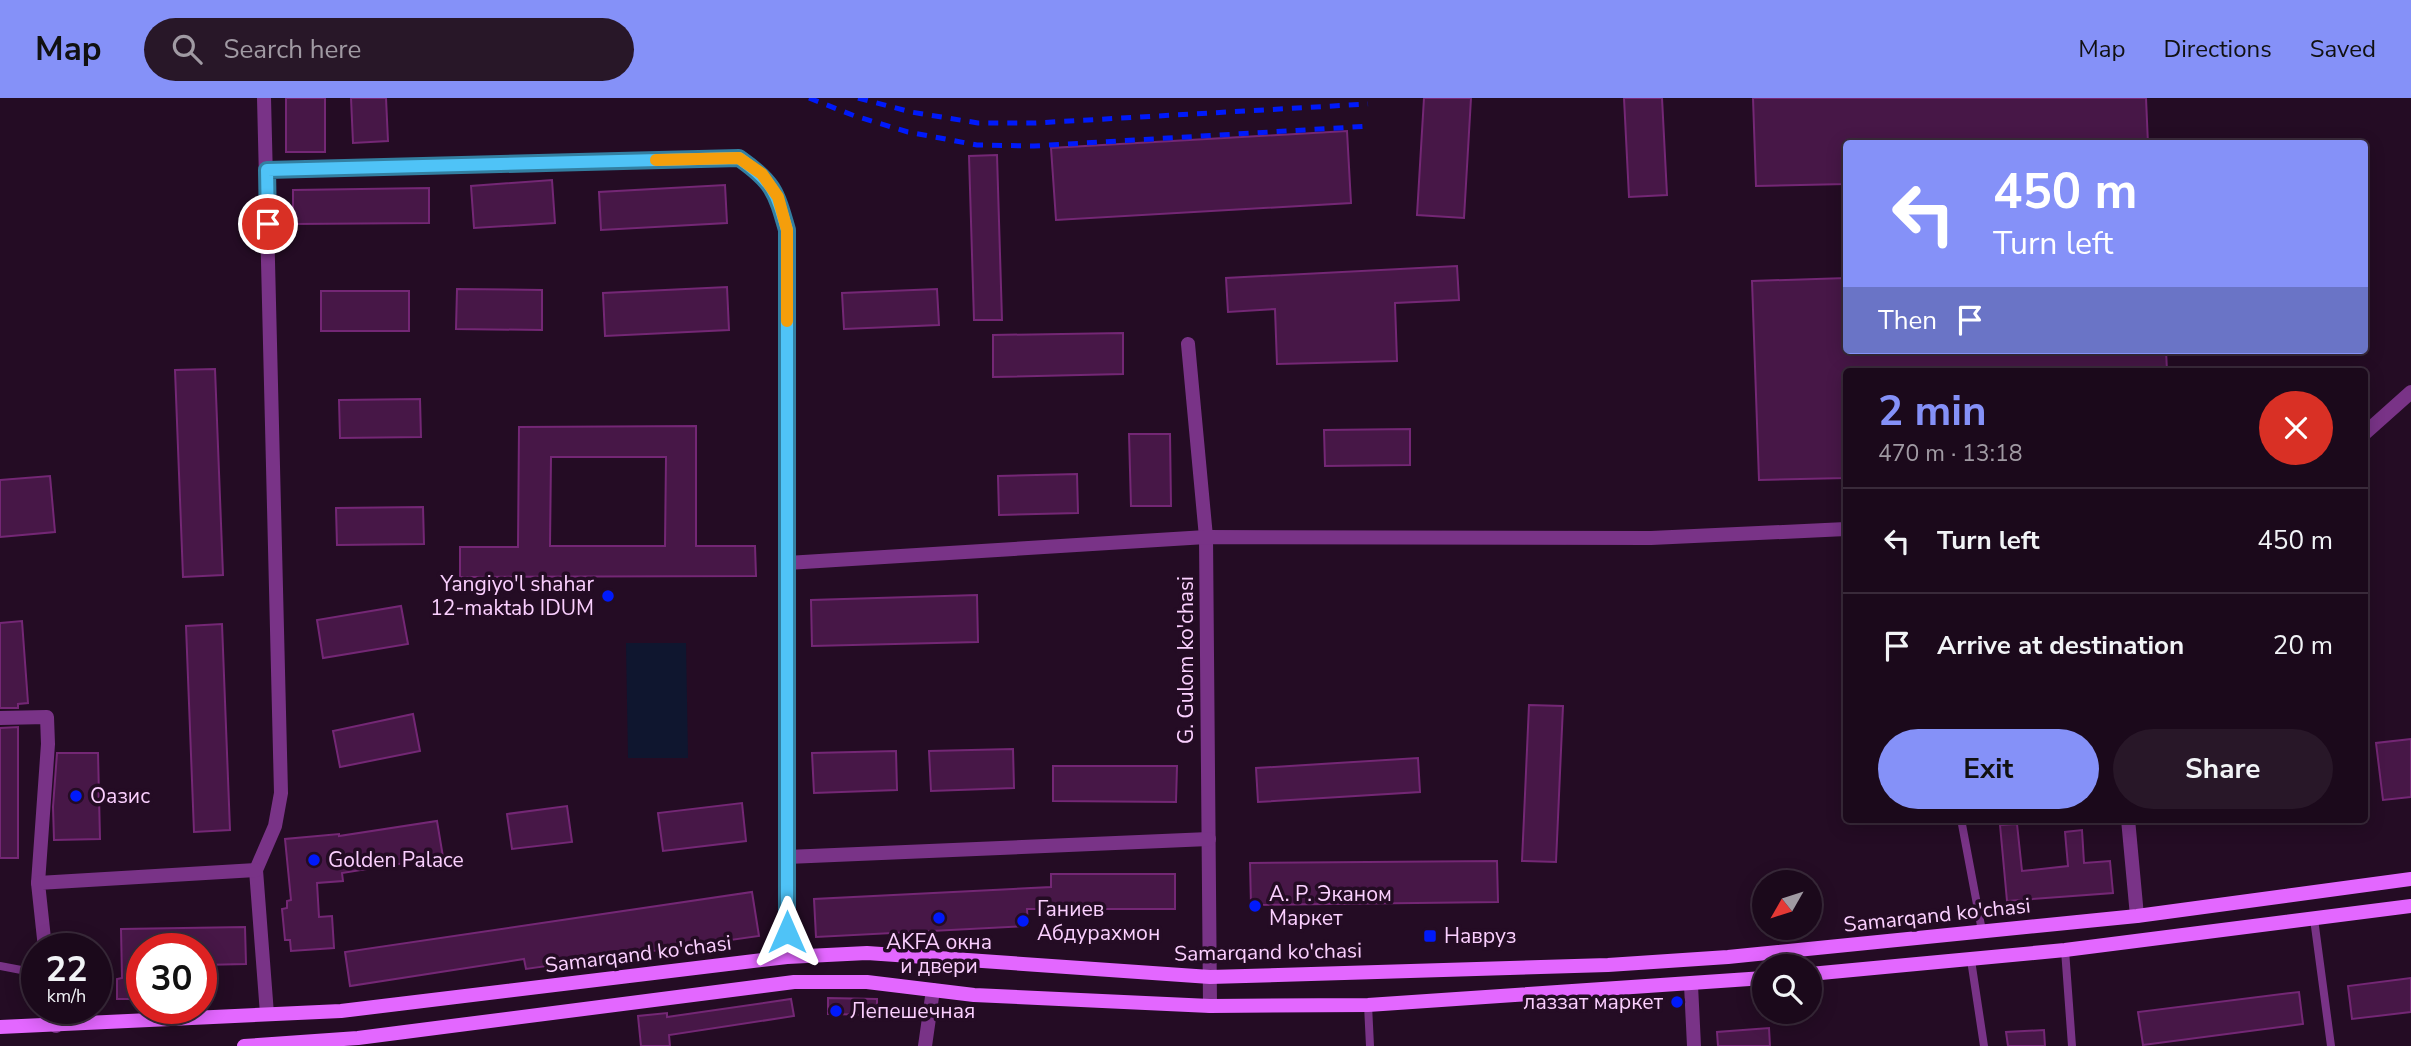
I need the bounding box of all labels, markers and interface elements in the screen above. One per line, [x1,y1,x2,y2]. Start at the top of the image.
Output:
search box [144,18,634,81]
text: Map [35,27,102,72]
icon: search [168,30,206,68]
text: Search here [224,32,361,67]
text: Map [2078,33,2125,65]
text: Directions [2163,33,2272,65]
text: Saved [2310,33,2376,65]
text: 450 m [1993,158,2137,225]
icon: left [1878,168,1969,259]
pin [238,194,298,254]
icon: arrive [249,205,287,243]
text: Turn left [1993,222,2113,265]
icon: arrive [1951,301,1989,339]
text: Then [1878,303,1937,338]
text: 2 min [1878,383,1987,440]
button: close [2259,391,2333,465]
text: 470 m · 13:18 [1878,438,2023,469]
icon: left [1878,522,1916,560]
text: Turn left [1937,523,2040,558]
text: 450 m [2257,523,2333,558]
place label: Yangiyo'l shahar 12-maktab IDUM [430,570,594,622]
street label: G. Gulom ko'chasi [1172,576,1200,744]
marker: Yangiyo'l shahar 12-maktab IDUM [600,588,616,604]
icon: arrive [1878,627,1916,665]
text: Arrive at destination [1937,628,2184,663]
text: 20 m [2273,628,2333,663]
button: Exit [1878,729,2099,809]
button: Share [2113,729,2333,809]
place label: Оазис [90,782,150,810]
marker: Оазис [68,788,84,804]
place label: Golden Palace [328,846,464,874]
marker: Golden Palace [306,852,322,868]
north arrow [1752,870,1822,940]
map controls [1752,870,1822,1024]
place label: А. Р. Эканом Маркет [1269,880,1392,932]
street label: Samarqand ko'chasi [1842,891,2032,939]
position arrow [750,895,824,969]
place label: Ганиев Абдурахмон [1037,895,1160,947]
marker: А. Р. Эканом Маркет [1247,898,1263,914]
marker: AKFA окна и двери [931,910,947,926]
marker: Ганиев Абдурахмон [1015,913,1031,929]
place label: Навруз [1444,922,1517,950]
place label: AKFA окна и двери [886,928,992,980]
marker: Навруз [1422,928,1438,944]
street label: Samarqand ko'chasi [543,929,733,979]
speed limit sign: 30 [126,933,217,1024]
street label: Samarqand ko'chasi [1174,936,1362,968]
text: 22 [45,946,88,993]
button: search [1752,954,1822,1024]
text: km/h [47,984,86,1008]
place label: лаззат маркет [1523,988,1664,1016]
marker: лаззат маркет [1669,994,1685,1010]
place label: Лепешечная [850,997,975,1025]
marker: Лепешечная [828,1003,844,1019]

